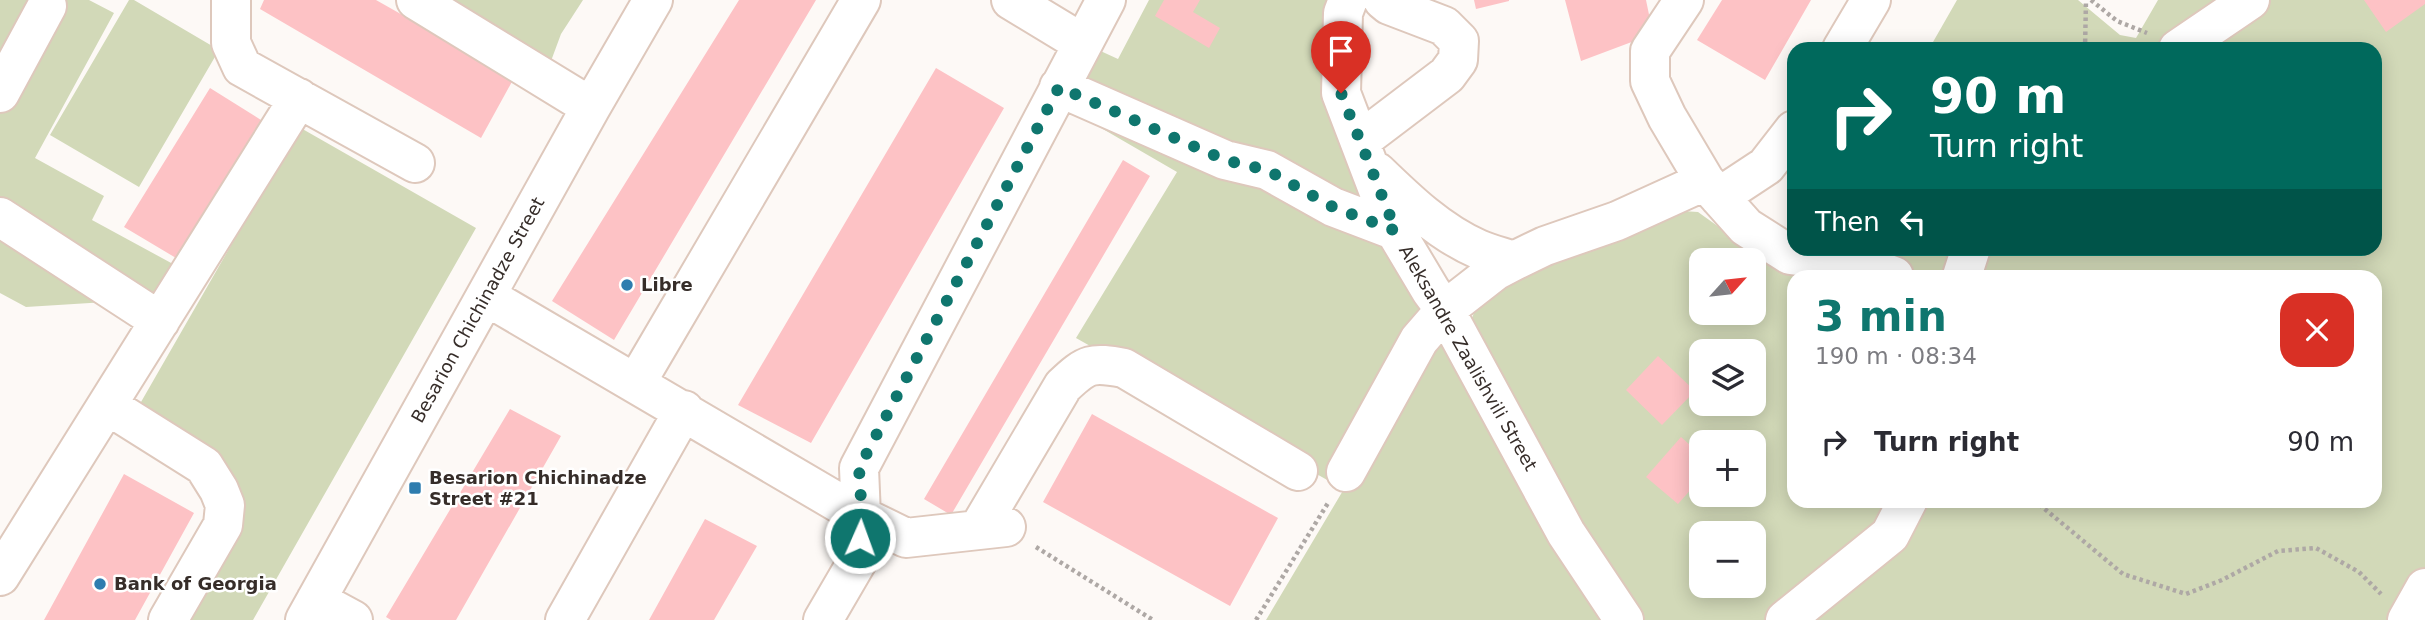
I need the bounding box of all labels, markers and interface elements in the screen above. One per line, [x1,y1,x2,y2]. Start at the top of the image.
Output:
pin [1311,21,1371,93]
icon: arrive [1322,32,1360,70]
text: 90 m [1930,68,2066,125]
icon: right [1815,70,1906,161]
text: Turn right [1930,127,2083,165]
street label: Besarion Chichinadze Street [407,193,548,426]
icon: left [1894,203,1932,241]
text: Then [1815,207,1880,237]
street label: Aleksandre Zaalishvili Street [1395,241,1542,474]
north arrow [1689,248,1766,326]
map controls [1689,248,1766,598]
place label: Libre [641,274,693,295]
marker: Libre [619,277,635,293]
text: 3 min [1815,292,1947,341]
button: close [2280,293,2354,367]
button: layers [1689,339,1766,416]
text: 190 m · 08:34 [1815,343,1977,369]
icon: right [1815,423,1853,461]
text: Turn right [1874,427,2019,457]
text: 90 m [2287,427,2354,457]
button: + [1689,430,1766,507]
place label: Besarion Chichinadze Street #21 [429,467,647,509]
marker: Besarion Chichinadze Street #21 [407,480,423,496]
position arrow [823,501,897,575]
button: − [1689,521,1766,598]
place label: Bank of Georgia [114,573,277,594]
marker: Bank of Georgia [92,576,108,592]

